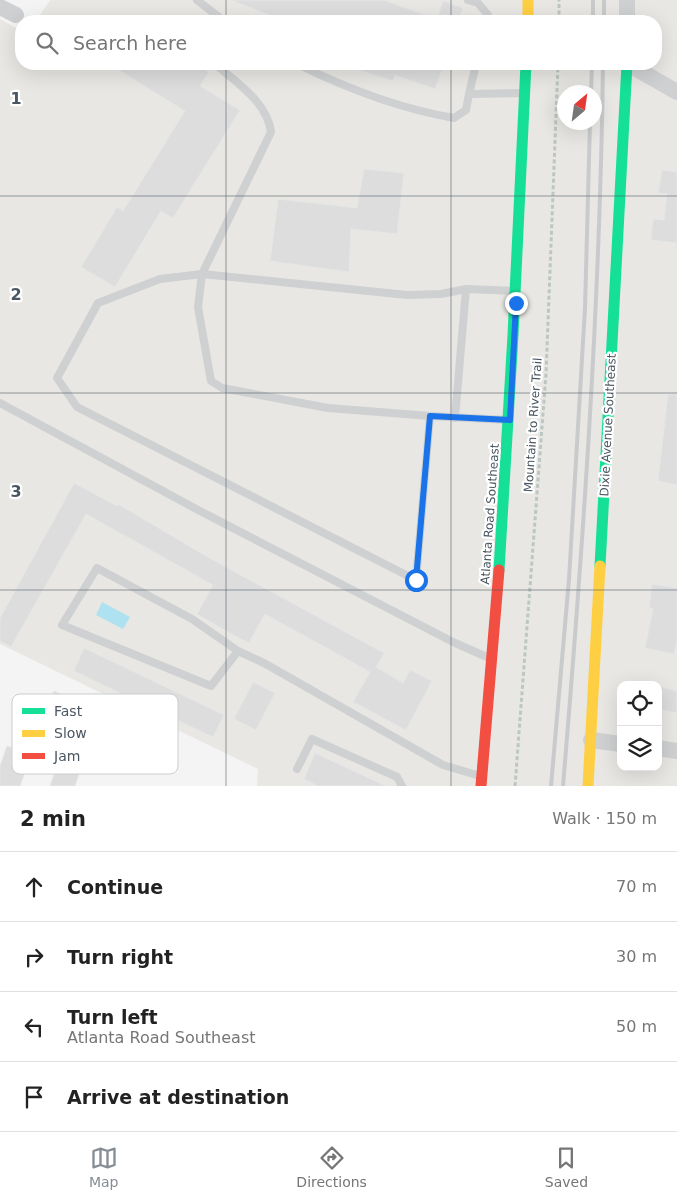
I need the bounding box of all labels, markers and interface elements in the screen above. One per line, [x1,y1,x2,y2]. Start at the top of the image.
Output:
search box [15,15,662,70]
icon: search [33,29,61,57]
text: Search here [73,32,187,54]
north arrow [557,85,602,130]
text: 1 [10,89,22,108]
text: 2 [10,285,22,304]
route end [505,292,528,315]
street label: Dixie Avenue Southeast [597,353,619,497]
street label: Mountain to River Trail [521,357,545,493]
street label: Atlanta Road Southeast [478,443,502,585]
text: 3 [10,482,22,501]
route start [405,569,428,592]
map controls [617,681,662,771]
button: locate [617,681,662,726]
legend [12,694,178,774]
text: Fast [54,703,83,719]
text: Slow [54,725,87,741]
button: layers [617,726,662,771]
text: Jam [53,748,80,764]
text: 2 min [20,807,86,831]
text: Walk · 150 m [552,809,657,828]
icon: ahead [20,873,48,901]
text: Continue [67,876,163,898]
text: 70 m [616,877,657,896]
icon: right [20,943,48,971]
text: Turn right [67,946,173,968]
text: 30 m [616,947,657,966]
text: Turn left [67,1006,158,1028]
icon: left [20,1013,48,1041]
text: 50 m [616,1017,657,1036]
text: Atlanta Road Southeast [67,1028,255,1047]
icon: arrive [20,1083,48,1111]
text: Arrive at destination [67,1086,289,1108]
tab: Map [89,1144,118,1190]
tab: Directions [296,1144,367,1190]
tab: Saved [545,1144,588,1190]

